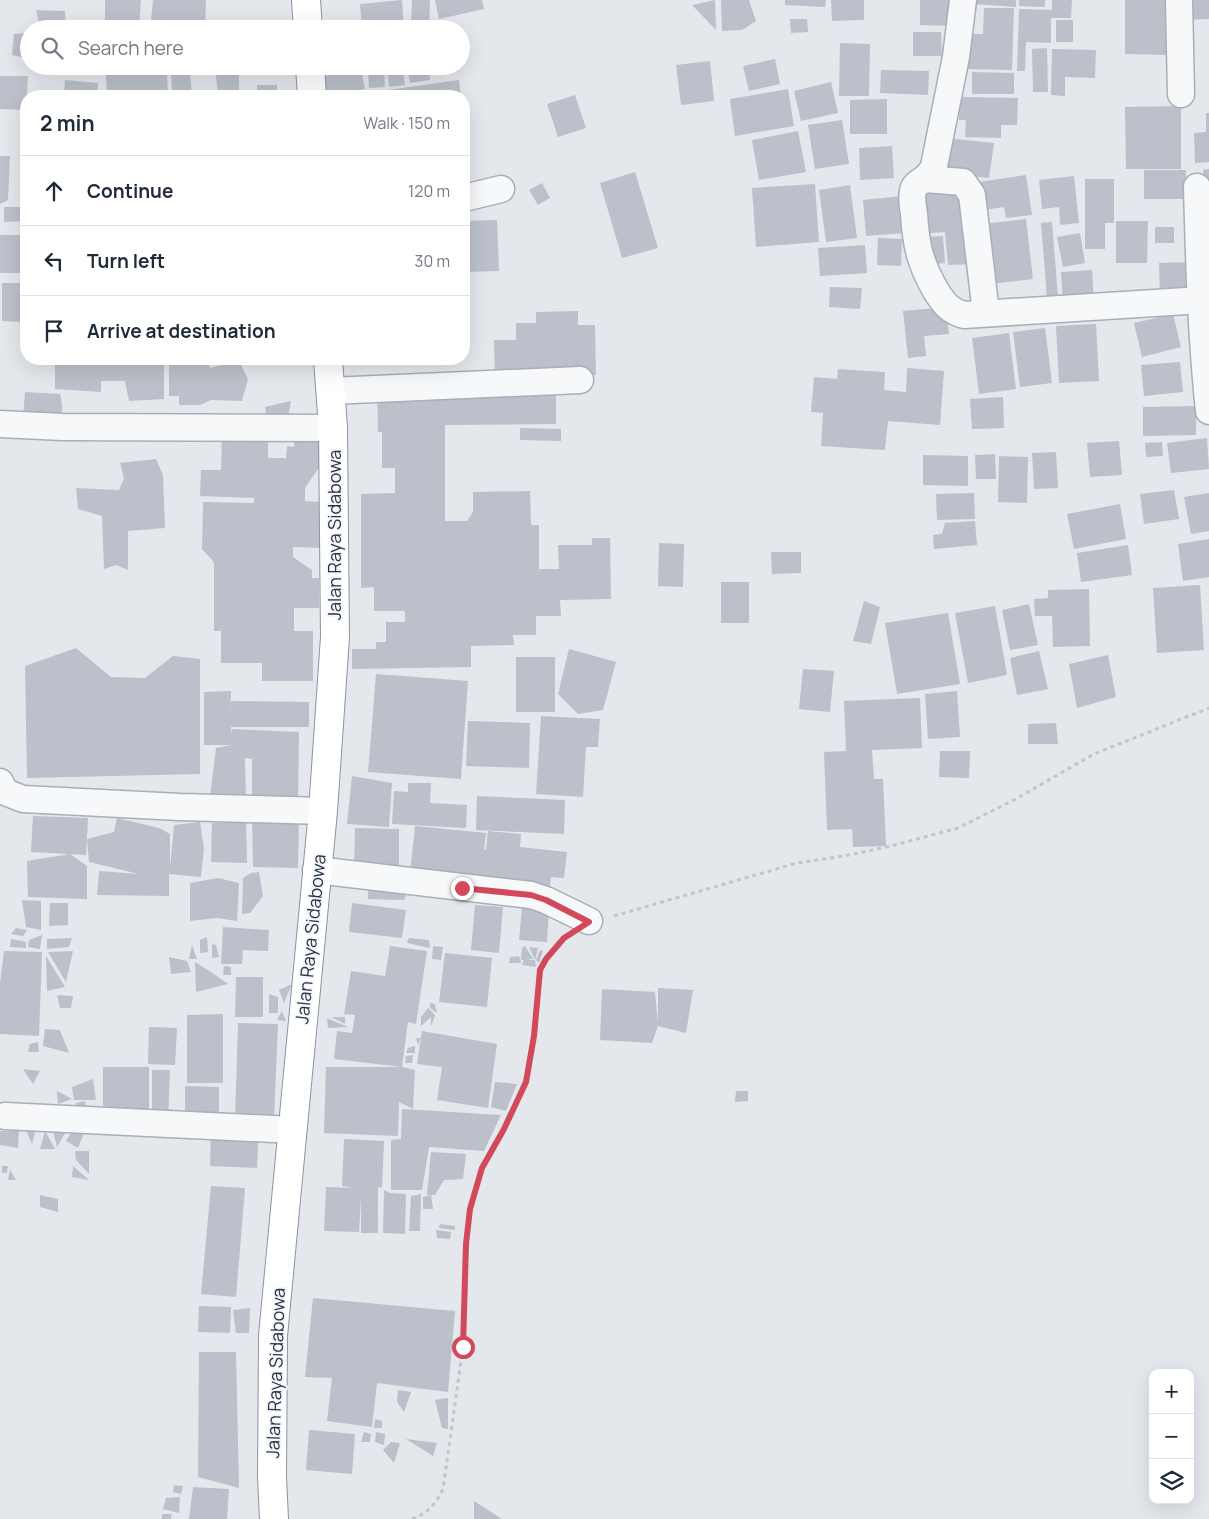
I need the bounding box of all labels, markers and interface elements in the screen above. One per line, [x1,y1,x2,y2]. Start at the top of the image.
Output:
search box [20,20,470,75]
icon: search [38,34,66,62]
text: Search here [78,35,184,61]
text: 2 min [40,109,95,137]
text: Walk · 150 m [363,112,450,134]
icon: ahead [40,177,68,205]
text: Continue [87,178,173,204]
text: 120 m [408,180,450,202]
icon: left [40,247,68,275]
text: Turn left [87,248,165,274]
text: 30 m [415,250,450,272]
icon: arrive [40,317,68,345]
text: Arrive at destination [87,318,276,344]
street label: Jalan Raya Sidabowa [322,450,346,620]
street label: Jalan Raya Sidabowa [289,853,331,1025]
route end [451,877,474,900]
street label: Jalan Raya Sidabowa [260,1287,290,1459]
route start [452,1336,475,1359]
map controls [1149,1369,1194,1504]
button: + [1149,1369,1194,1414]
button: − [1149,1414,1194,1459]
button: layers [1149,1459,1194,1504]

